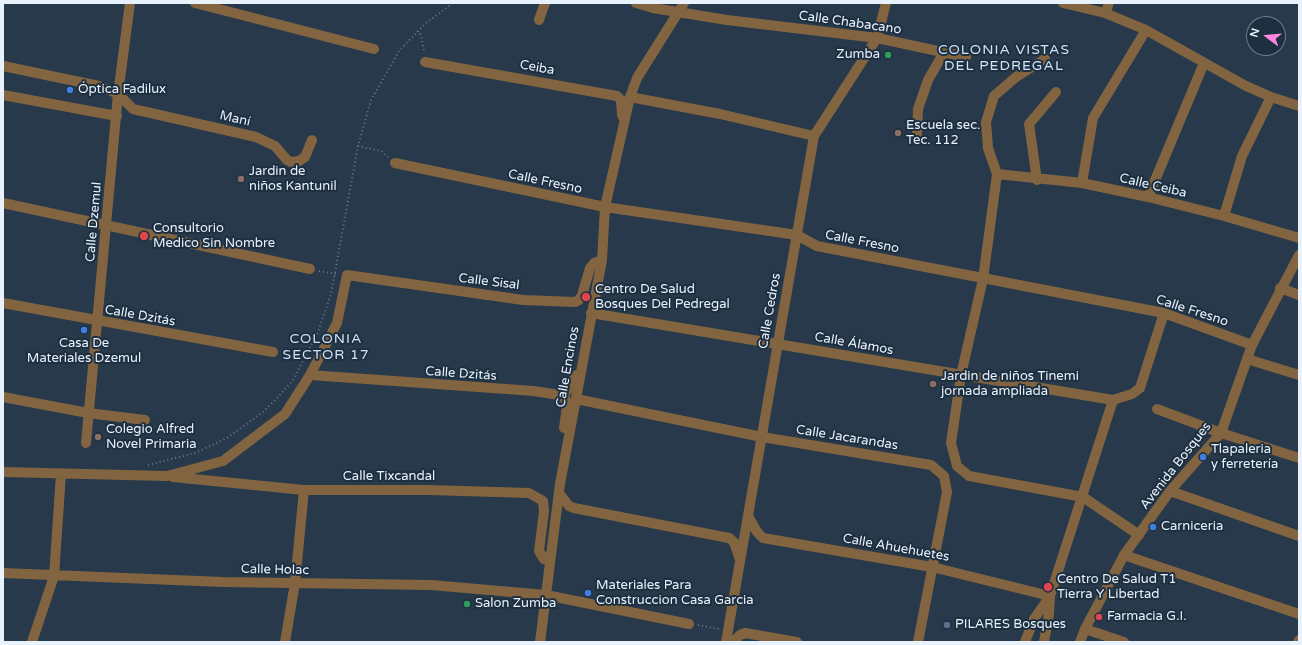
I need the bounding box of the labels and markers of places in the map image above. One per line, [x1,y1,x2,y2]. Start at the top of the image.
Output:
place label: Zumba [836,47,880,63]
marker: Zumba [883,50,893,60]
place label: Óptica Fadilux [78,82,166,98]
marker: Óptica Fadilux [65,85,75,95]
place label: Escuela sec. Tec. 112 [906,118,980,149]
marker: Escuela sec. Tec. 112 [893,128,903,138]
place label: Jardin de niños Kantunil [249,164,337,195]
marker: Jardin de niños Kantunil [236,174,246,184]
place label: Consultorio Medico Sin Nombre [153,221,275,252]
marker: Consultorio Medico Sin Nombre [138,230,150,242]
place label: Centro De Salud Bosques Del Pedregal [595,282,730,313]
marker: Centro De Salud Bosques Del Pedregal [580,291,592,303]
marker: Casa De Materiales Dzemul [79,325,89,335]
place label: Casa De Materiales Dzemul [27,336,141,367]
place label: Jardin de niños Tinemi jornada ampliada [941,369,1079,400]
marker: Jardin de niños Tinemi jornada ampliada [928,379,938,389]
place label: Colegio Alfred Novel Primaria [106,422,196,453]
marker: Colegio Alfred Novel Primaria [93,432,103,442]
place label: Tlapaleria y ferretería [1211,442,1278,473]
marker: Tlapaleria y ferretería [1198,452,1208,462]
place label: Carniceria [1161,519,1223,535]
marker: Carniceria [1148,522,1158,532]
place label: Centro De Salud T1 Tierra Y Libertad [1057,572,1176,603]
place label: Materiales Para Construccion Casa Garcia [596,578,754,609]
marker: Centro De Salud T1 Tierra Y Libertad [1042,581,1054,593]
marker: Materiales Para Construccion Casa Garcia [583,588,593,598]
place label: Salon Zumba [475,596,556,612]
marker: Salon Zumba [462,599,472,609]
place label: Farmacia G.I. [1107,609,1187,625]
marker: Farmacia G.I. [1094,612,1104,622]
place label: PILARES Bosques [955,617,1066,633]
marker: PILARES Bosques [942,620,952,630]

